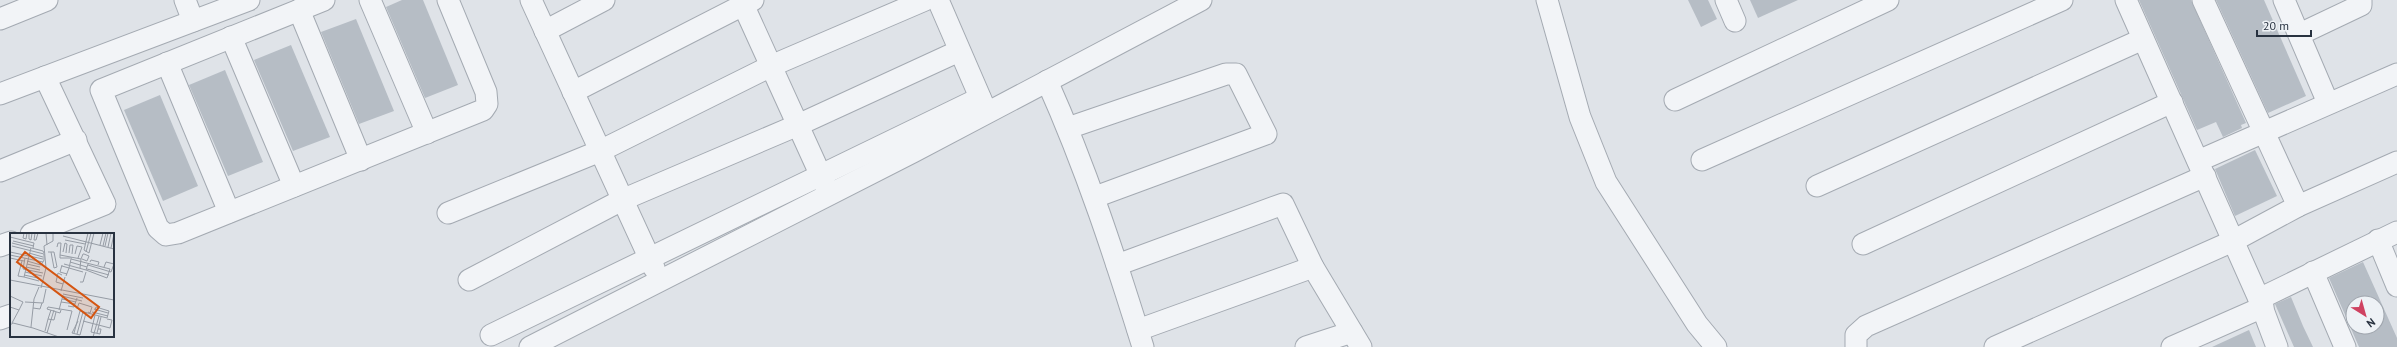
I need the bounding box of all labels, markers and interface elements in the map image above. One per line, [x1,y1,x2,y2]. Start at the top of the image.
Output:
scale bar [2257,12,2311,38]
text: 20 m [2263,18,2289,33]
inset map [10,233,114,337]
north arrow [2345,295,2385,335]
text: N [2364,315,2378,331]

